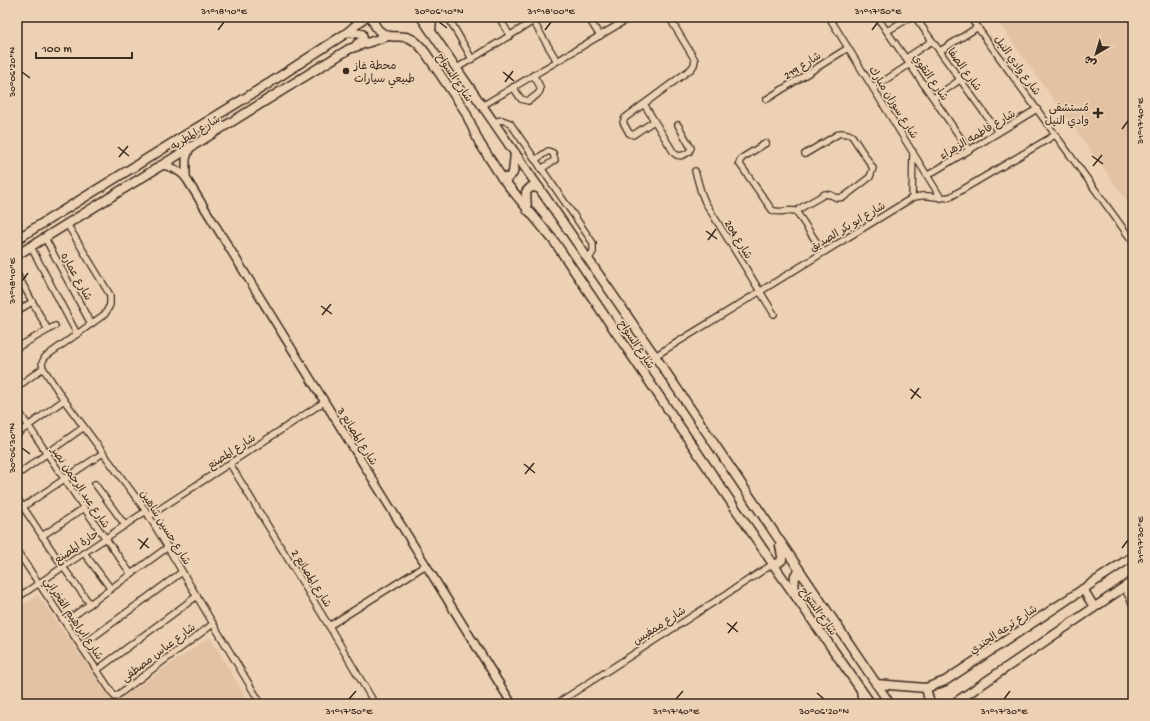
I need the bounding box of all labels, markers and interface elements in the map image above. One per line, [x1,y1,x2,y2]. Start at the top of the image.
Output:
text: 31°18'10"E [200,6,248,18]
text: 30°06'10"N [413,6,464,18]
text: 31°18'00"E [526,6,576,18]
text: 31°17'50"E [854,6,902,18]
scale bar [36,34,132,60]
street label: شارع وادي النيل [990,34,1043,99]
north arrow [1076,34,1116,74]
text: 100 m [41,43,72,57]
street label: شارع الصفا [943,46,984,94]
text: 30°06'20"N [7,47,19,98]
street label: شارع 219 [782,50,824,84]
street label: شارع السواح [432,51,475,105]
street label: شارع التقوي [908,52,950,104]
text: ش [1083,52,1100,69]
place label: محطة غاز طبيعي سيارات [353,60,415,89]
street label: شارع سوزان مبارك [864,64,920,142]
marker: محطة غاز طبيعي سيارات [341,66,351,76]
text: 31°17'40"E [1135,97,1147,145]
place label: مُستشفى وادي النيل [1045,102,1089,129]
marker: مُستشفى وادي النيل [1092,107,1104,119]
street label: شارع فاطمه الزهراء [938,108,1019,164]
street label: شارع المطريه [169,113,224,154]
street label: شارع ابو بكر الصديق [807,200,889,256]
street label: شارع 204 [720,218,754,262]
street label: شارع عماره [56,251,94,303]
text: 31°18'10"E [7,257,19,305]
street label: شارع السواح [614,318,657,372]
street label: شارع المصانع 3 [332,405,380,469]
text: 30°06'30"N [7,422,19,474]
street label: شارع المصنع [205,432,259,473]
street label: شارع عبد الرحمن نصر [46,444,112,532]
street label: شارع حسين شاهين [136,488,193,568]
text: 31°17'30"E [1135,516,1147,564]
street label: حارة المصنع [52,528,102,568]
street label: شارع المصانع 2 [287,548,334,611]
street label: شارع ابراهيم الفخراني [38,575,105,664]
street label: شارع السواح [796,585,839,639]
street label: شارع ترعه الجندي [968,603,1041,658]
street label: شارع ممفيس [631,604,689,649]
street label: شارع عباس مصطفى [119,621,199,686]
text: 31°17'50"E [325,706,373,718]
text: 31°17'40"E [652,706,700,718]
text: 30°06'20"N [798,706,849,718]
text: 31°17'30"E [980,706,1028,718]

